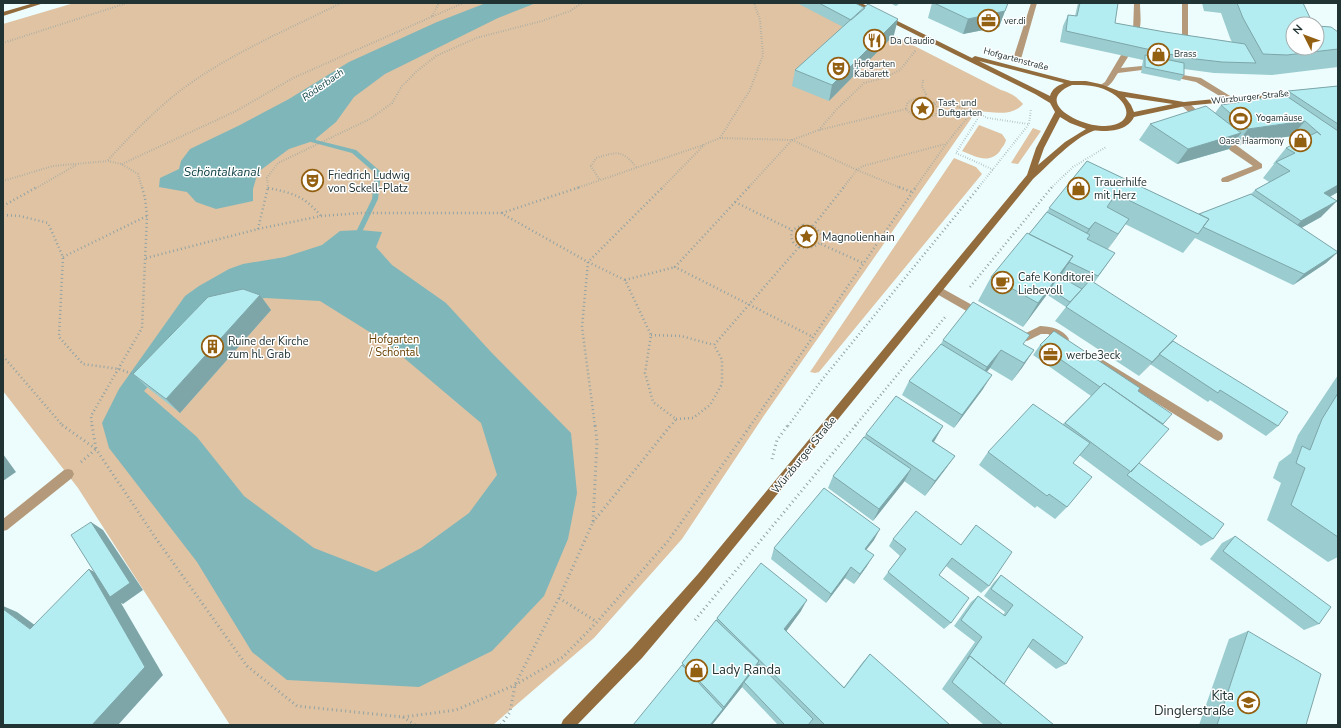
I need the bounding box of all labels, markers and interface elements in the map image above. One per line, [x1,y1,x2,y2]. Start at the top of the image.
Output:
office icon: ver.di [976,8,1002,34]
place label: ver.di [1004,15,1026,27]
north arrow [1285,16,1325,56]
text: N [1290,22,1306,38]
restaurant icon: Da Claudio [862,28,888,54]
place label: Da Claudio [890,35,935,47]
shop icon: Brass [1146,41,1172,67]
street label: Hofgartenstraße [982,45,1050,74]
place label: Brass [1174,48,1197,60]
theatre icon: Hofgarten Kabarett [825,56,851,82]
place label: Hofgarten Kabarett [854,58,895,80]
water label: Röderbach [299,65,347,105]
street label: Würzburger Straße [1211,87,1290,107]
place icon: Tast- und Duftgarten [909,95,935,121]
place label: Tast- und Duftgarten [938,97,982,119]
sports icon: Yogamäuse [1228,105,1254,131]
place label: Yogamäuse [1255,112,1303,124]
shop icon: Oase Haarmony [1287,128,1313,154]
place label: Oase Haarmony [1219,135,1284,147]
water label: Schöntalkanal [184,164,261,180]
theatre icon: Friedrich Ludwig von Sckell-Platz [299,168,325,194]
place label: Friedrich Ludwig von Sckell-Platz [328,168,410,196]
shop icon: Trauerhilfe mit Herz [1065,175,1091,201]
place label: Trauerhilfe mit Herz [1094,175,1147,203]
place icon: Magnolienhain [794,224,820,250]
place label: Magnolienhain [822,230,895,245]
cafe icon: Cafe Konditorei Liebevoll [989,270,1015,296]
place label: Cafe Konditorei Liebevoll [1018,270,1094,298]
park label: Hofgarten / Schöntal [368,332,419,360]
building icon: Ruine der Kirche zum hl. Grab [199,334,225,360]
place label: Ruine der Kirche zum hl. Grab [228,334,309,362]
office icon: werbe3eck [1037,342,1063,368]
place label: werbe3eck [1066,348,1121,363]
street label: Würzburger Straße [768,413,840,497]
shop icon: Lady Randa [684,657,710,683]
place label: Lady Randa [712,661,781,679]
place label: Kita Dinglerstraße [1154,687,1234,720]
school or university icon: Kita Dinglerstraße [1236,690,1262,716]

